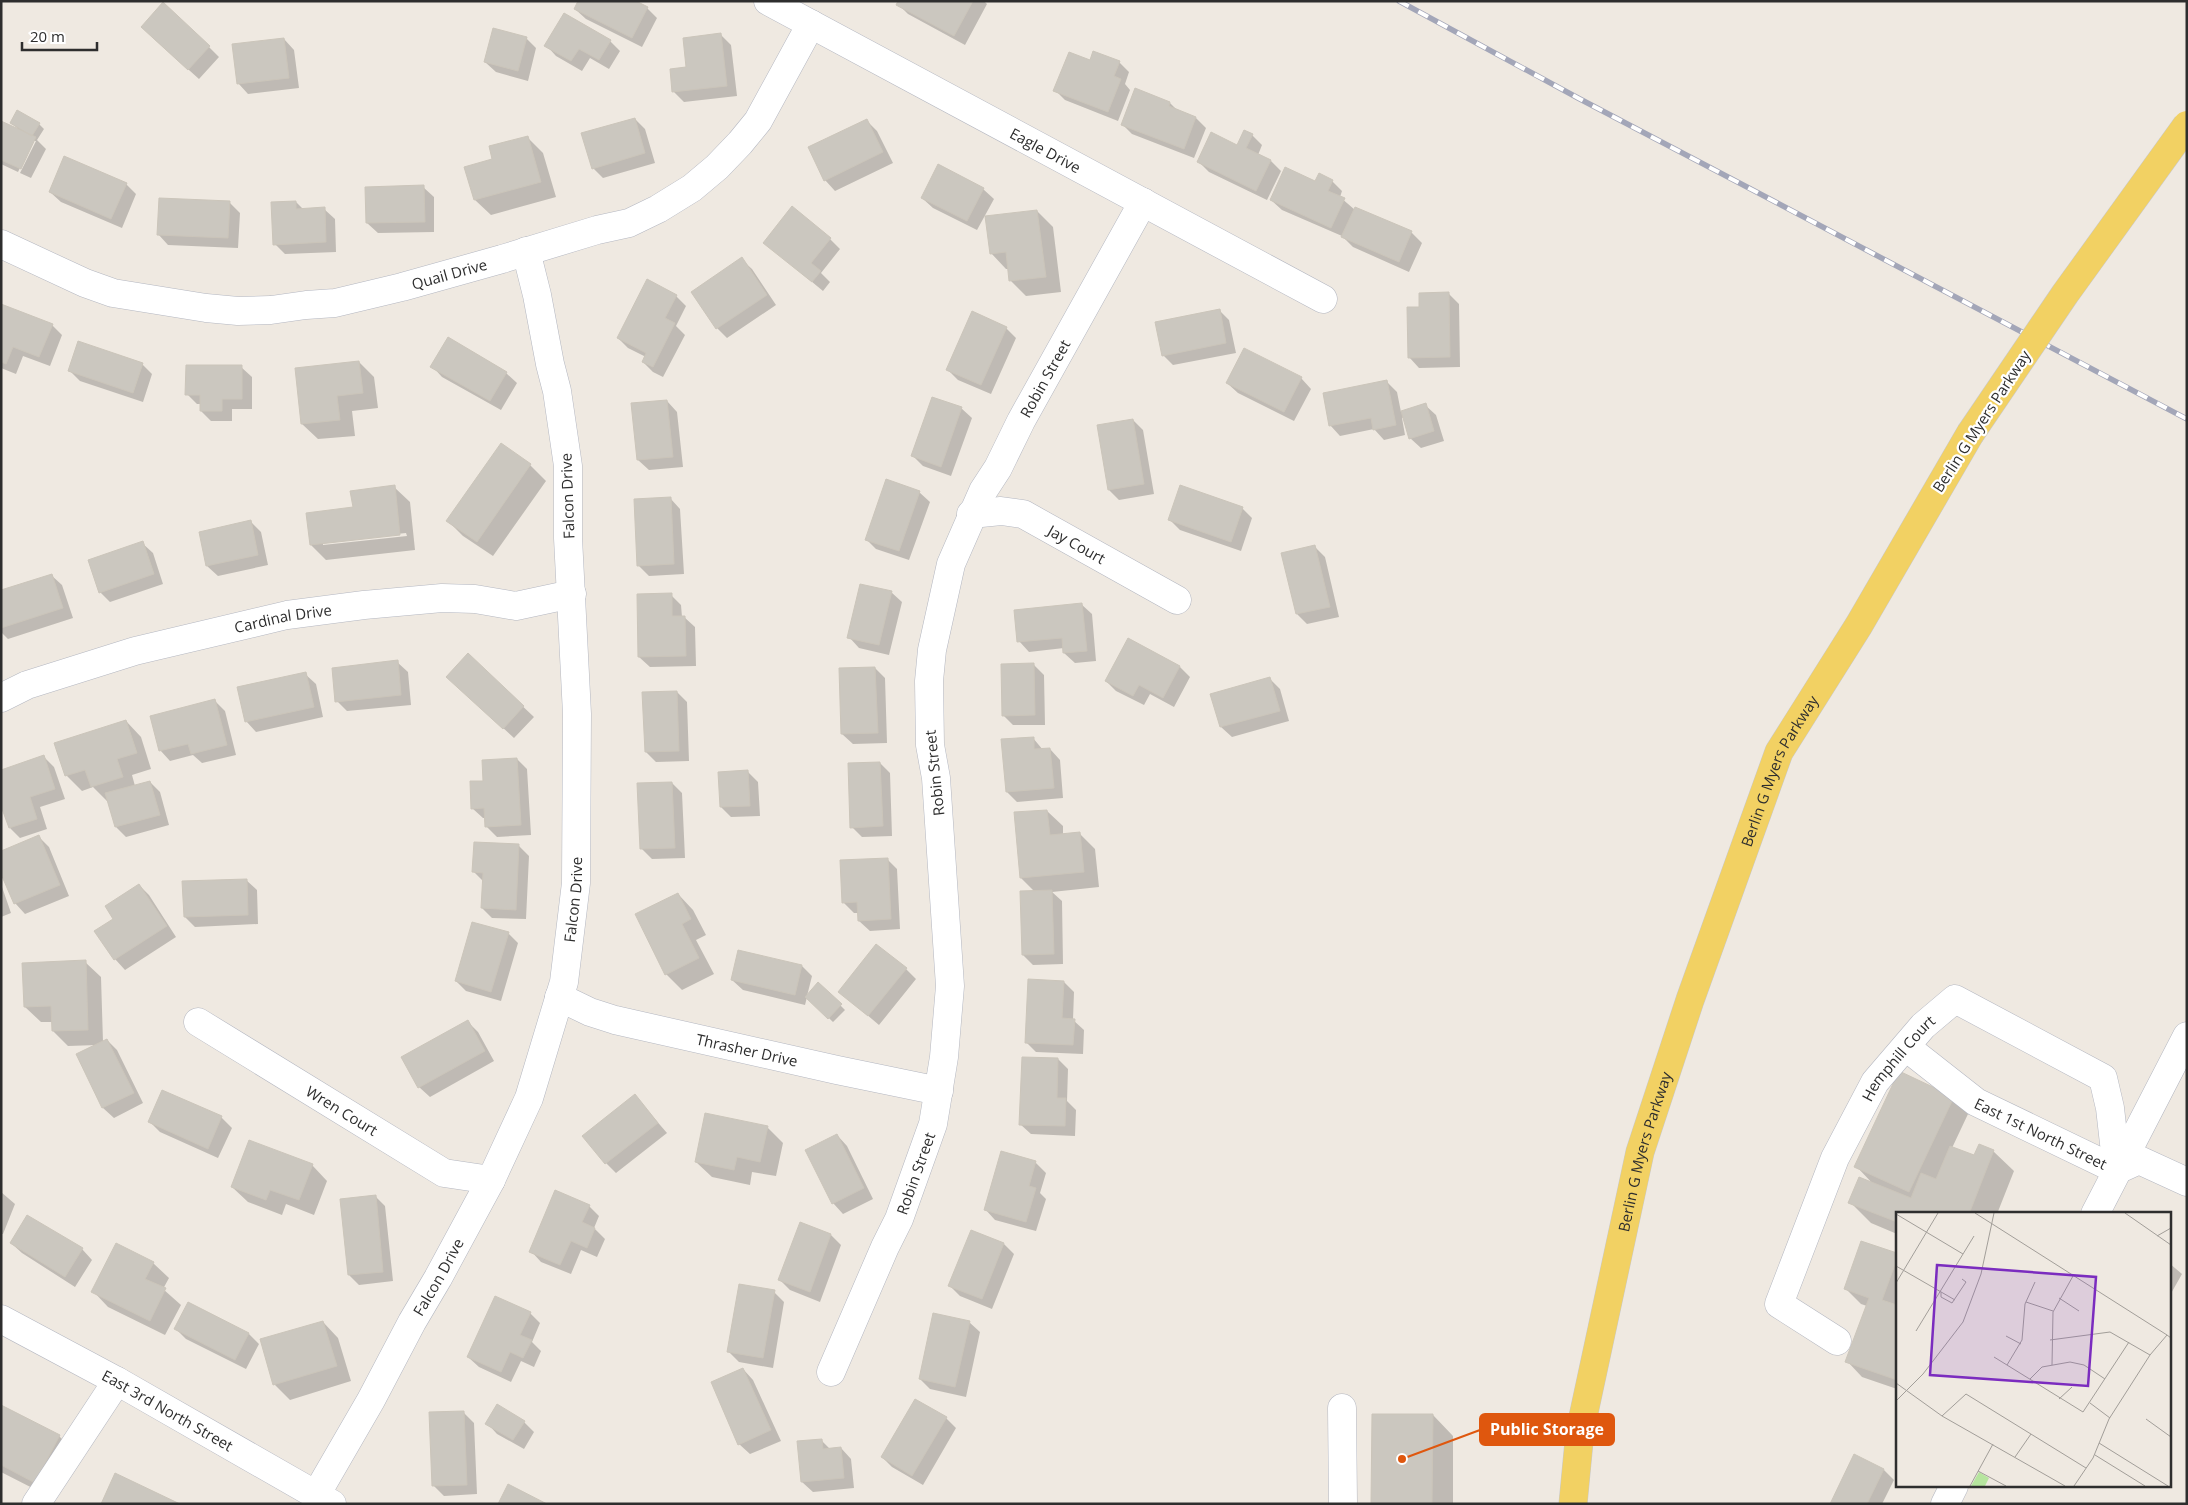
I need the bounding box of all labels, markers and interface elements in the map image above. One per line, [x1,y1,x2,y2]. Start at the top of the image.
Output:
scale bar [22,20,98,52]
text: 20 m [30,26,65,46]
street label: Eagle Drive [1007,123,1085,177]
street label: Quail Drive [409,254,489,294]
street label: Robin Street [1015,336,1074,421]
street label: Berlin G Myers Parkway [1928,346,2035,496]
street label: Falcon Drive [556,453,578,539]
street label: Jay Court [1043,519,1109,568]
street label: Cardinal Drive [232,599,333,637]
street label: Berlin G Myers Parkway [1736,691,1823,849]
street label: Robin Street [920,729,948,817]
street label: Falcon Drive [559,857,586,943]
street label: Hemphill Court [1857,1010,1939,1105]
street label: Thrasher Drive [694,1029,800,1071]
street label: Berlin G Myers Parkway [1613,1069,1676,1234]
street label: Wren Court [302,1081,382,1140]
street label: East 1st North Street [1971,1093,2110,1174]
street label: Robin Street [891,1129,939,1217]
inset map [1896,1212,2170,1488]
street label: Falcon Drive [408,1235,468,1319]
street label: East 3rd North Street [99,1365,237,1455]
callout: Public Storage [1480,1414,1614,1445]
text: Public Storage [1490,1418,1604,1440]

